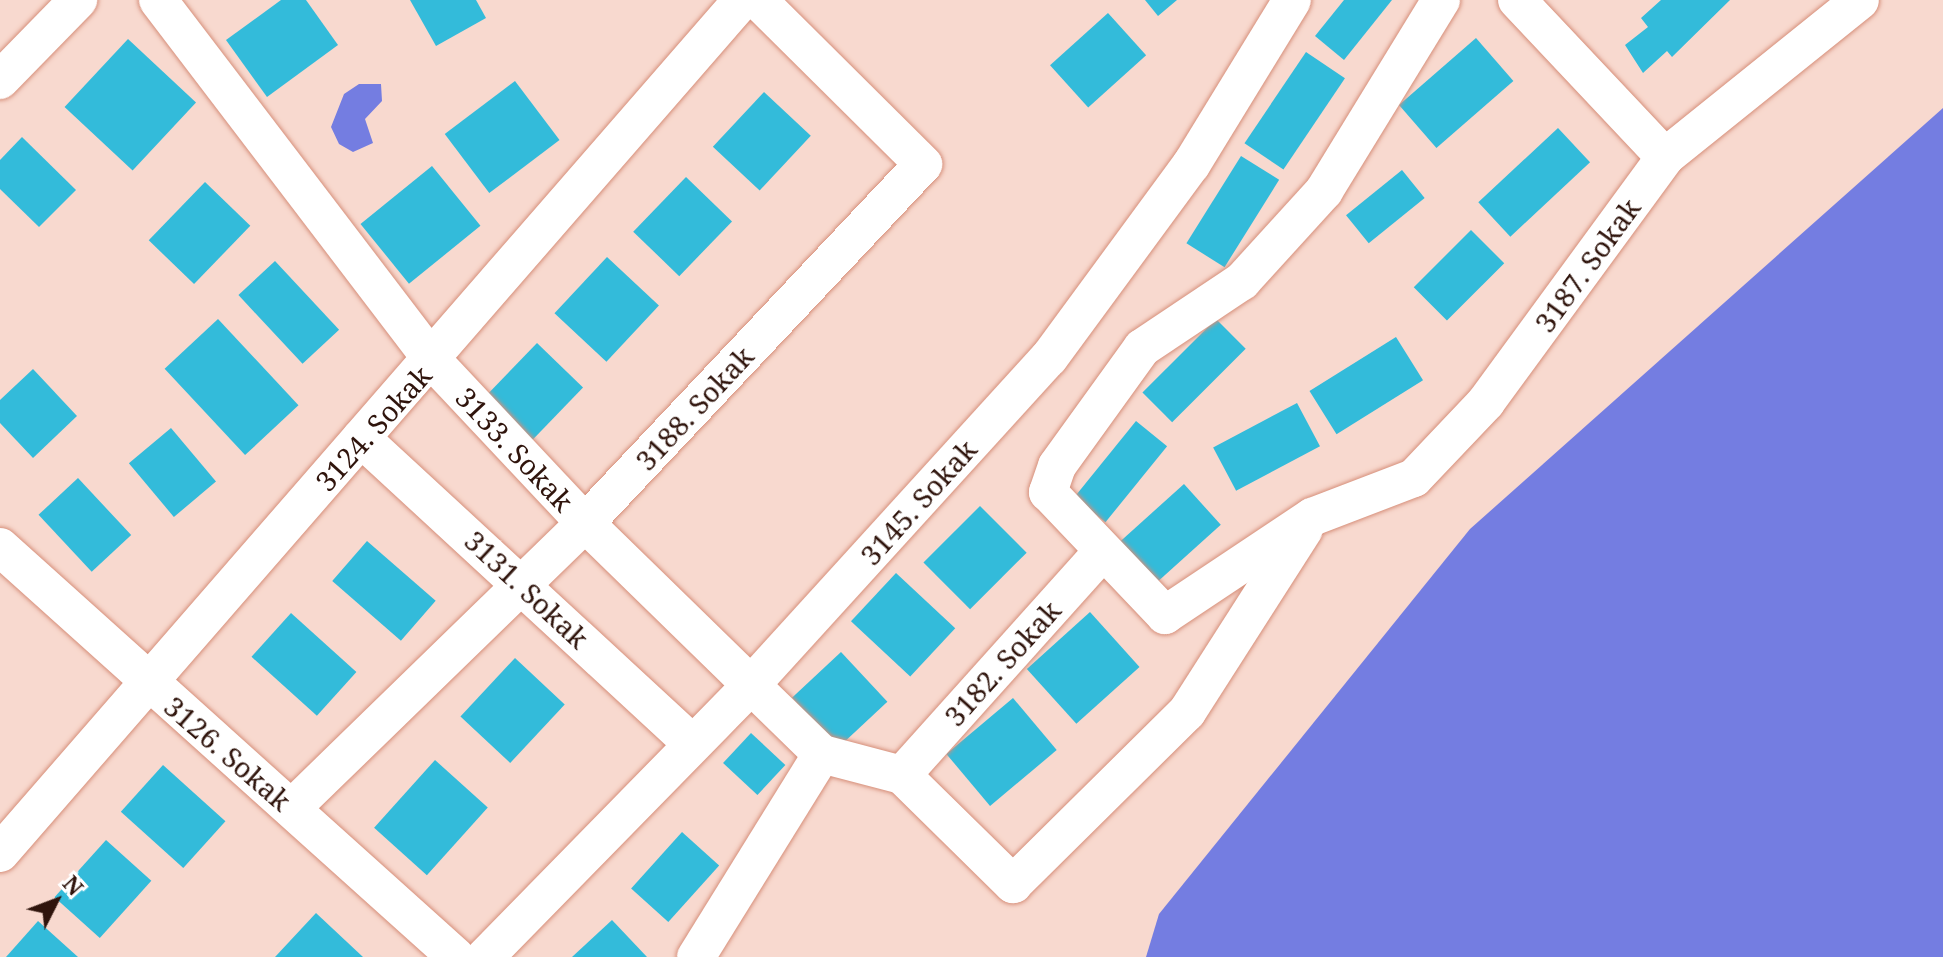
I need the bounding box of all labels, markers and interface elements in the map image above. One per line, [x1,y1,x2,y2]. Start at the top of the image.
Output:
street label: 3187. Sokak [1527,192,1647,338]
street label: 3188. Sokak [628,339,760,477]
street label: 3124. Sokak [308,358,438,498]
street label: 3133. Sokak [449,380,581,518]
street label: 3145. Sokak [853,432,983,572]
street label: 3131. Sokak [458,523,596,655]
street label: 3182. Sokak [937,593,1067,733]
street label: 3126. Sokak [158,689,298,817]
north arrow [16,861,96,941]
text: N [57,868,91,901]

